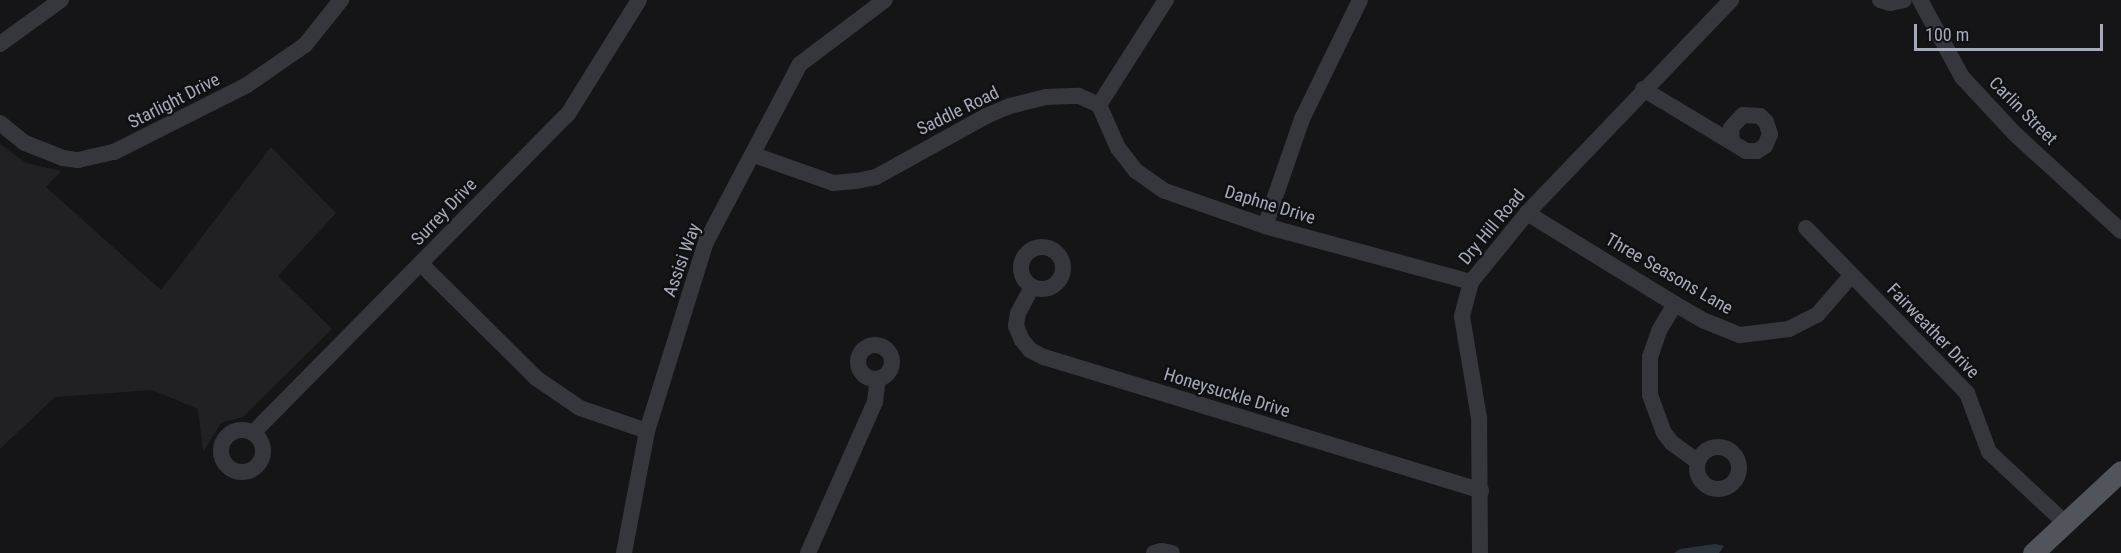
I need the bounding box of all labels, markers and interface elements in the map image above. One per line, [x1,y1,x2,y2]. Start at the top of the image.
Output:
scale bar [1917,12,2106,50]
text: 100 m [1925,24,1969,45]
street label: Starlight Drive [125,69,223,133]
street label: Carlin Street [1984,72,2062,150]
street label: Saddle Road [913,82,1003,140]
street label: Surrey Drive [407,174,481,250]
street label: Daphne Drive [1222,181,1318,229]
street label: Dry Hill Road [1454,185,1530,269]
street label: Assisi Way [659,220,705,300]
street label: Three Seasons Lane [1601,229,1737,319]
street label: Fairweather Drive [1882,279,1984,383]
street label: Honeysuckle Drive [1161,364,1293,422]

